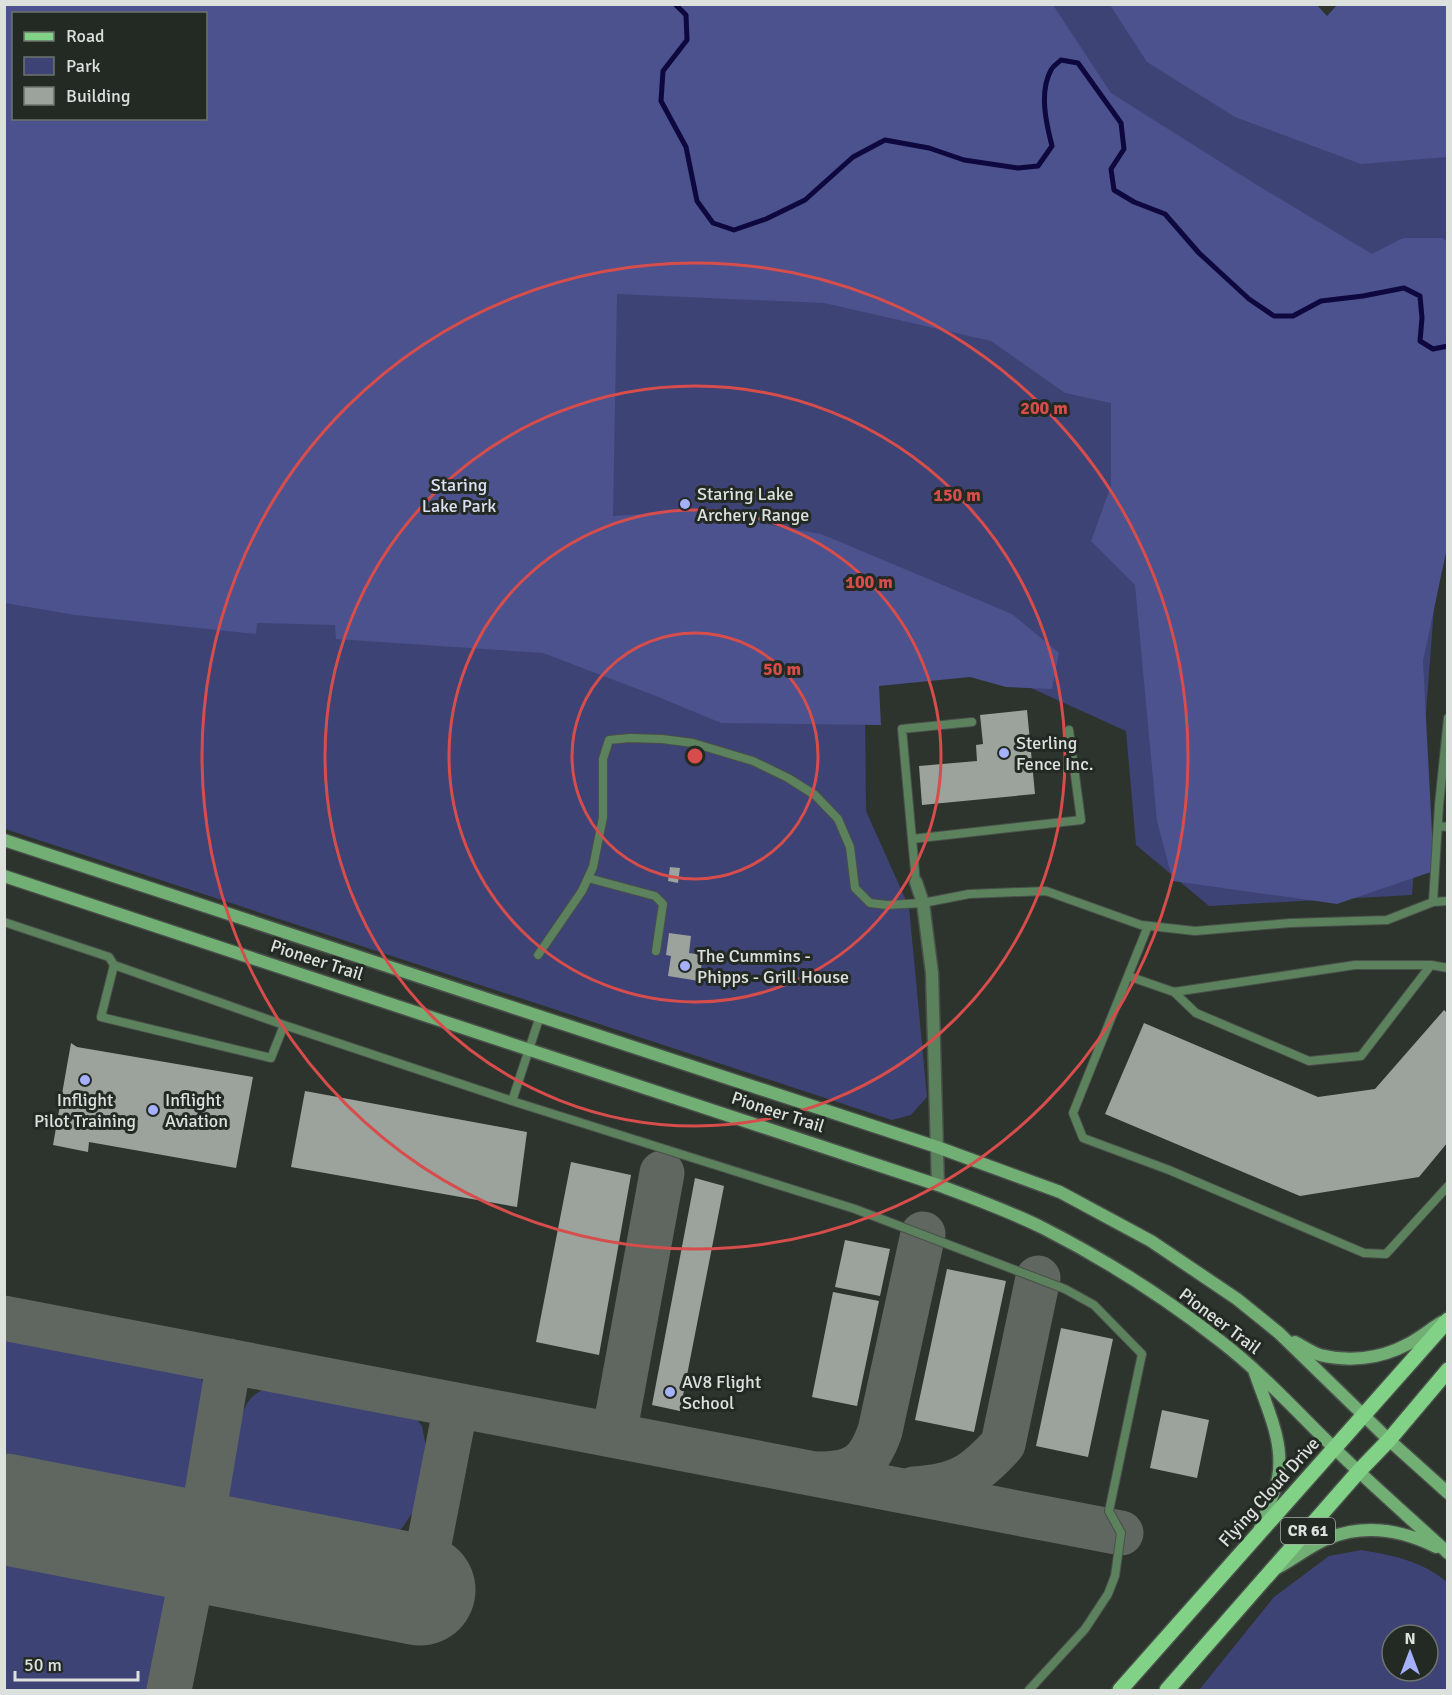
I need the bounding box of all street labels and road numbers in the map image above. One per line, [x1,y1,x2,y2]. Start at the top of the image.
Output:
street label: Pioneer Trail [268,935,366,985]
street label: Pioneer Trail [729,1087,827,1137]
street label: Pioneer Trail [1175,1283,1265,1359]
street label: Flying Cloud Drive [1214,1433,1324,1551]
road number: CR 61 [1281,1518,1335,1544]

